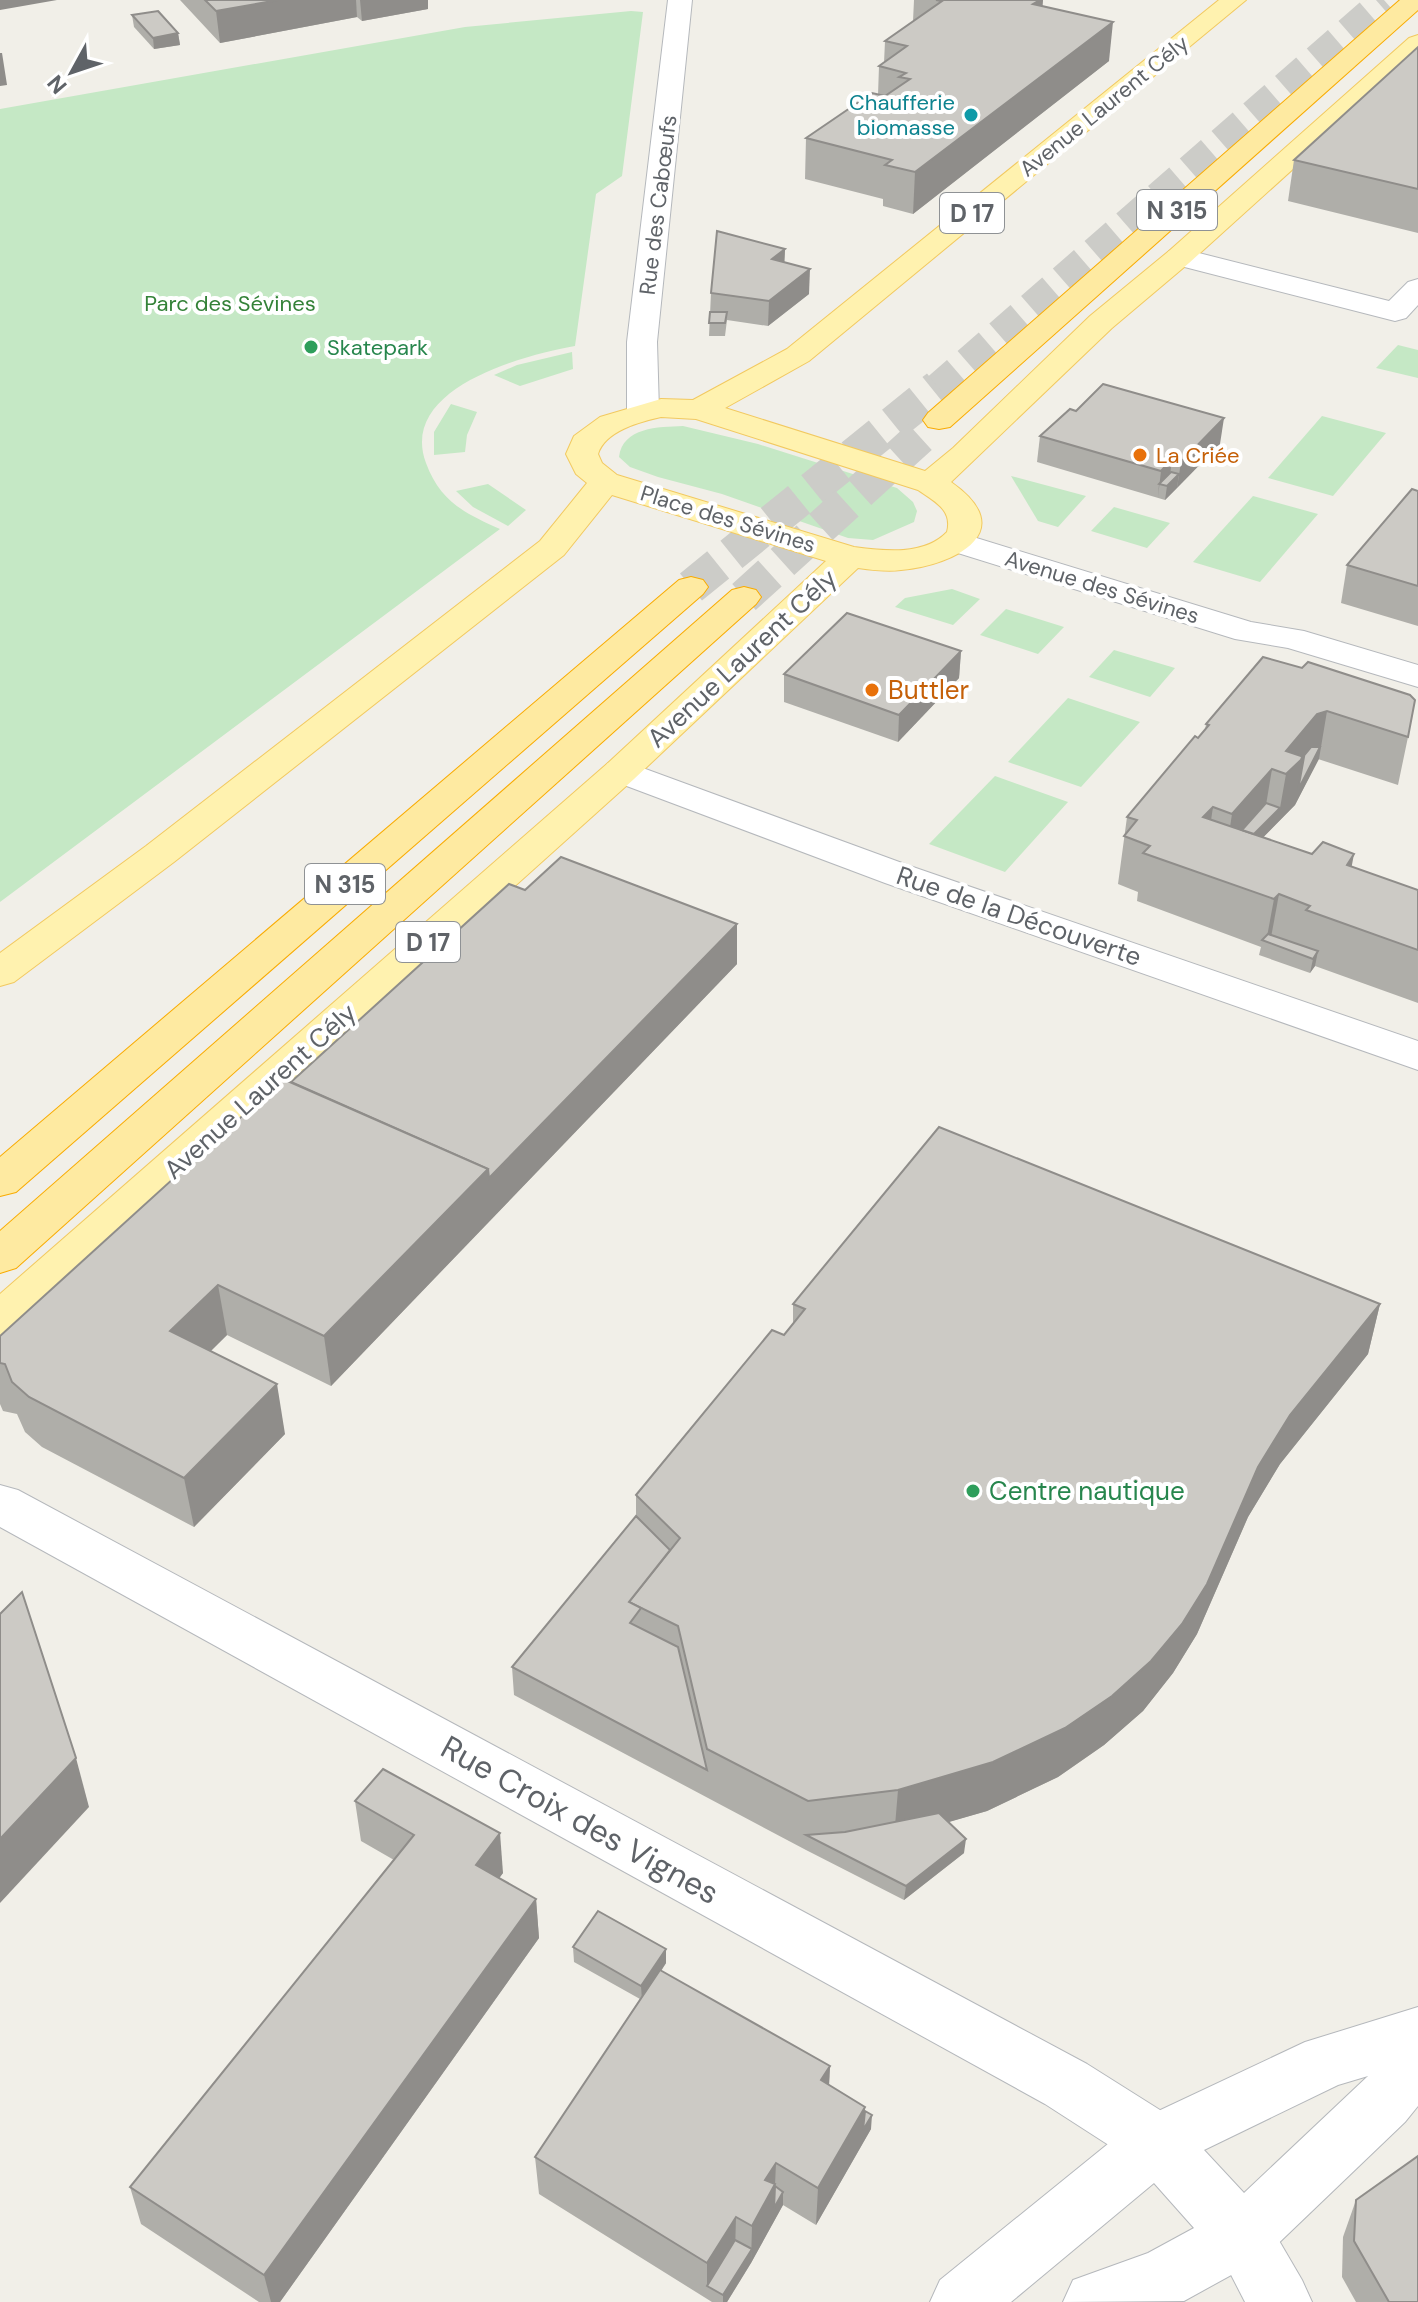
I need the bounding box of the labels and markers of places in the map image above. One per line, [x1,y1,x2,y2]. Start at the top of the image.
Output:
place label: Chaufferie biomasse [849,88,955,142]
marker: Chaufferie biomasse [962,106,980,124]
place label: Skatepark [327,333,428,362]
marker: Skatepark [302,338,320,356]
place label: La Criée [1156,441,1240,470]
marker: La Criée [1131,446,1149,464]
place label: Buttler [888,673,969,707]
marker: Buttler [863,681,881,699]
place label: Centre nautique [989,1474,1185,1508]
marker: Centre nautique [964,1482,982,1500]

